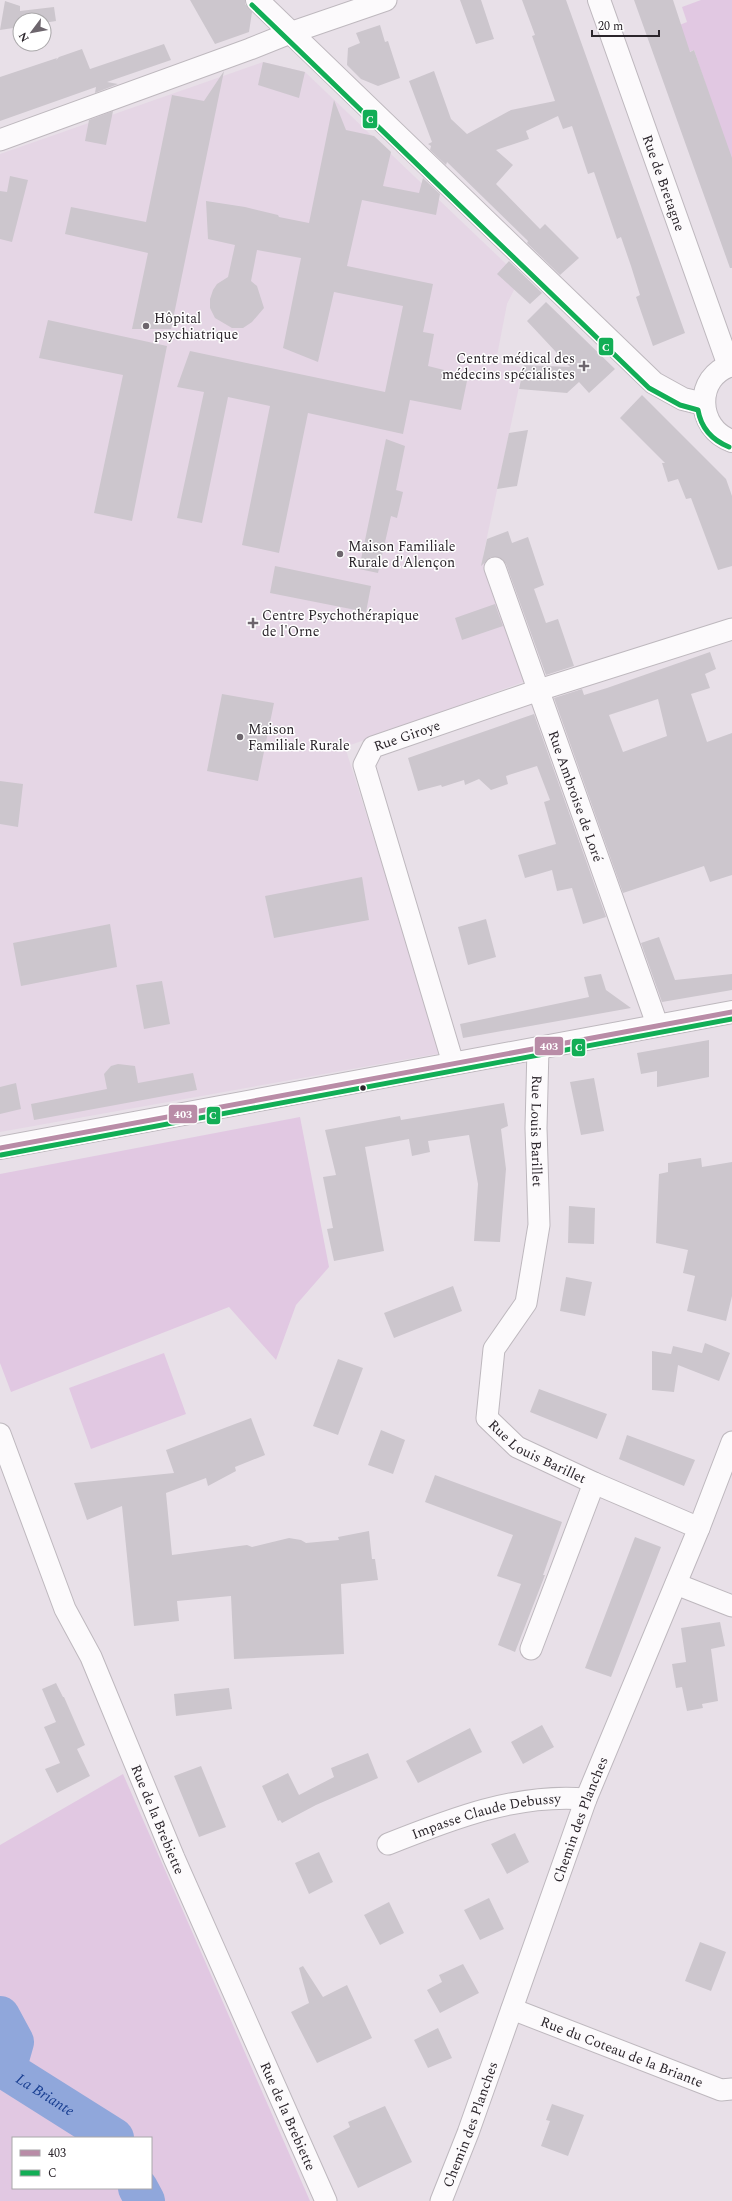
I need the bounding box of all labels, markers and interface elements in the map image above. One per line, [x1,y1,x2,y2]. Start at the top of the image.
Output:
north arrow [12,12,52,52]
scale bar [592,12,659,38]
text: 20 m [598,17,623,36]
text: N [14,29,34,45]
line badge: C [362,109,378,129]
text: C [366,111,374,128]
street label: Rue de Bretagne [637,132,691,234]
place label: Hôpital psychiatrique [154,308,238,345]
marker: Hôpital psychiatrique [141,321,151,331]
line badge: C [598,337,614,356]
text: C [602,339,610,356]
place label: Centre médical des médecins spécialistes [442,348,575,385]
marker: Centre médical des médecins spécialistes [578,360,590,372]
place label: Maison Familiale Rurale d'Alençon [348,536,456,573]
marker: Maison Familiale Rurale d'Alençon [335,549,345,559]
place label: Centre Psychothérapique de l'Orne [262,605,419,642]
marker: Centre Psychothérapique de l'Orne [247,617,259,629]
street label: Rue Giroye [371,714,443,757]
place label: Maison Familiale Rurale [248,719,350,756]
street label: Rue Ambroise de Loré [543,727,609,865]
marker: Maison Familiale Rurale [235,732,245,742]
line badge: 403 [534,1036,564,1056]
text: 403 [540,1038,558,1055]
line badge: C [571,1038,586,1057]
text: C [575,1039,583,1056]
street label: Rue Louis Barillet [525,1075,548,1187]
unlabelled marker [358,1083,368,1093]
line badge: 403 [168,1104,198,1124]
text: 403 [174,1106,192,1123]
line badge: C [206,1106,221,1125]
text: C [209,1107,217,1124]
street label: Rue Louis Barillet [484,1414,590,1489]
street label: Chemin des Planches [547,1753,613,1885]
street label: Rue de la Brebiette [126,1761,191,1878]
street label: Impasse Claude Debussy [408,1788,563,1844]
street label: Rue du Coteau de la Briante [538,2011,707,2093]
street label: Rue de la Brebiette [255,2058,322,2174]
street label: Chemin des Planches [437,2058,503,2191]
water label: La Briante [11,2067,79,2122]
legend [12,2137,152,2189]
text: 403 [48,2144,66,2163]
text: C [48,2164,57,2183]

